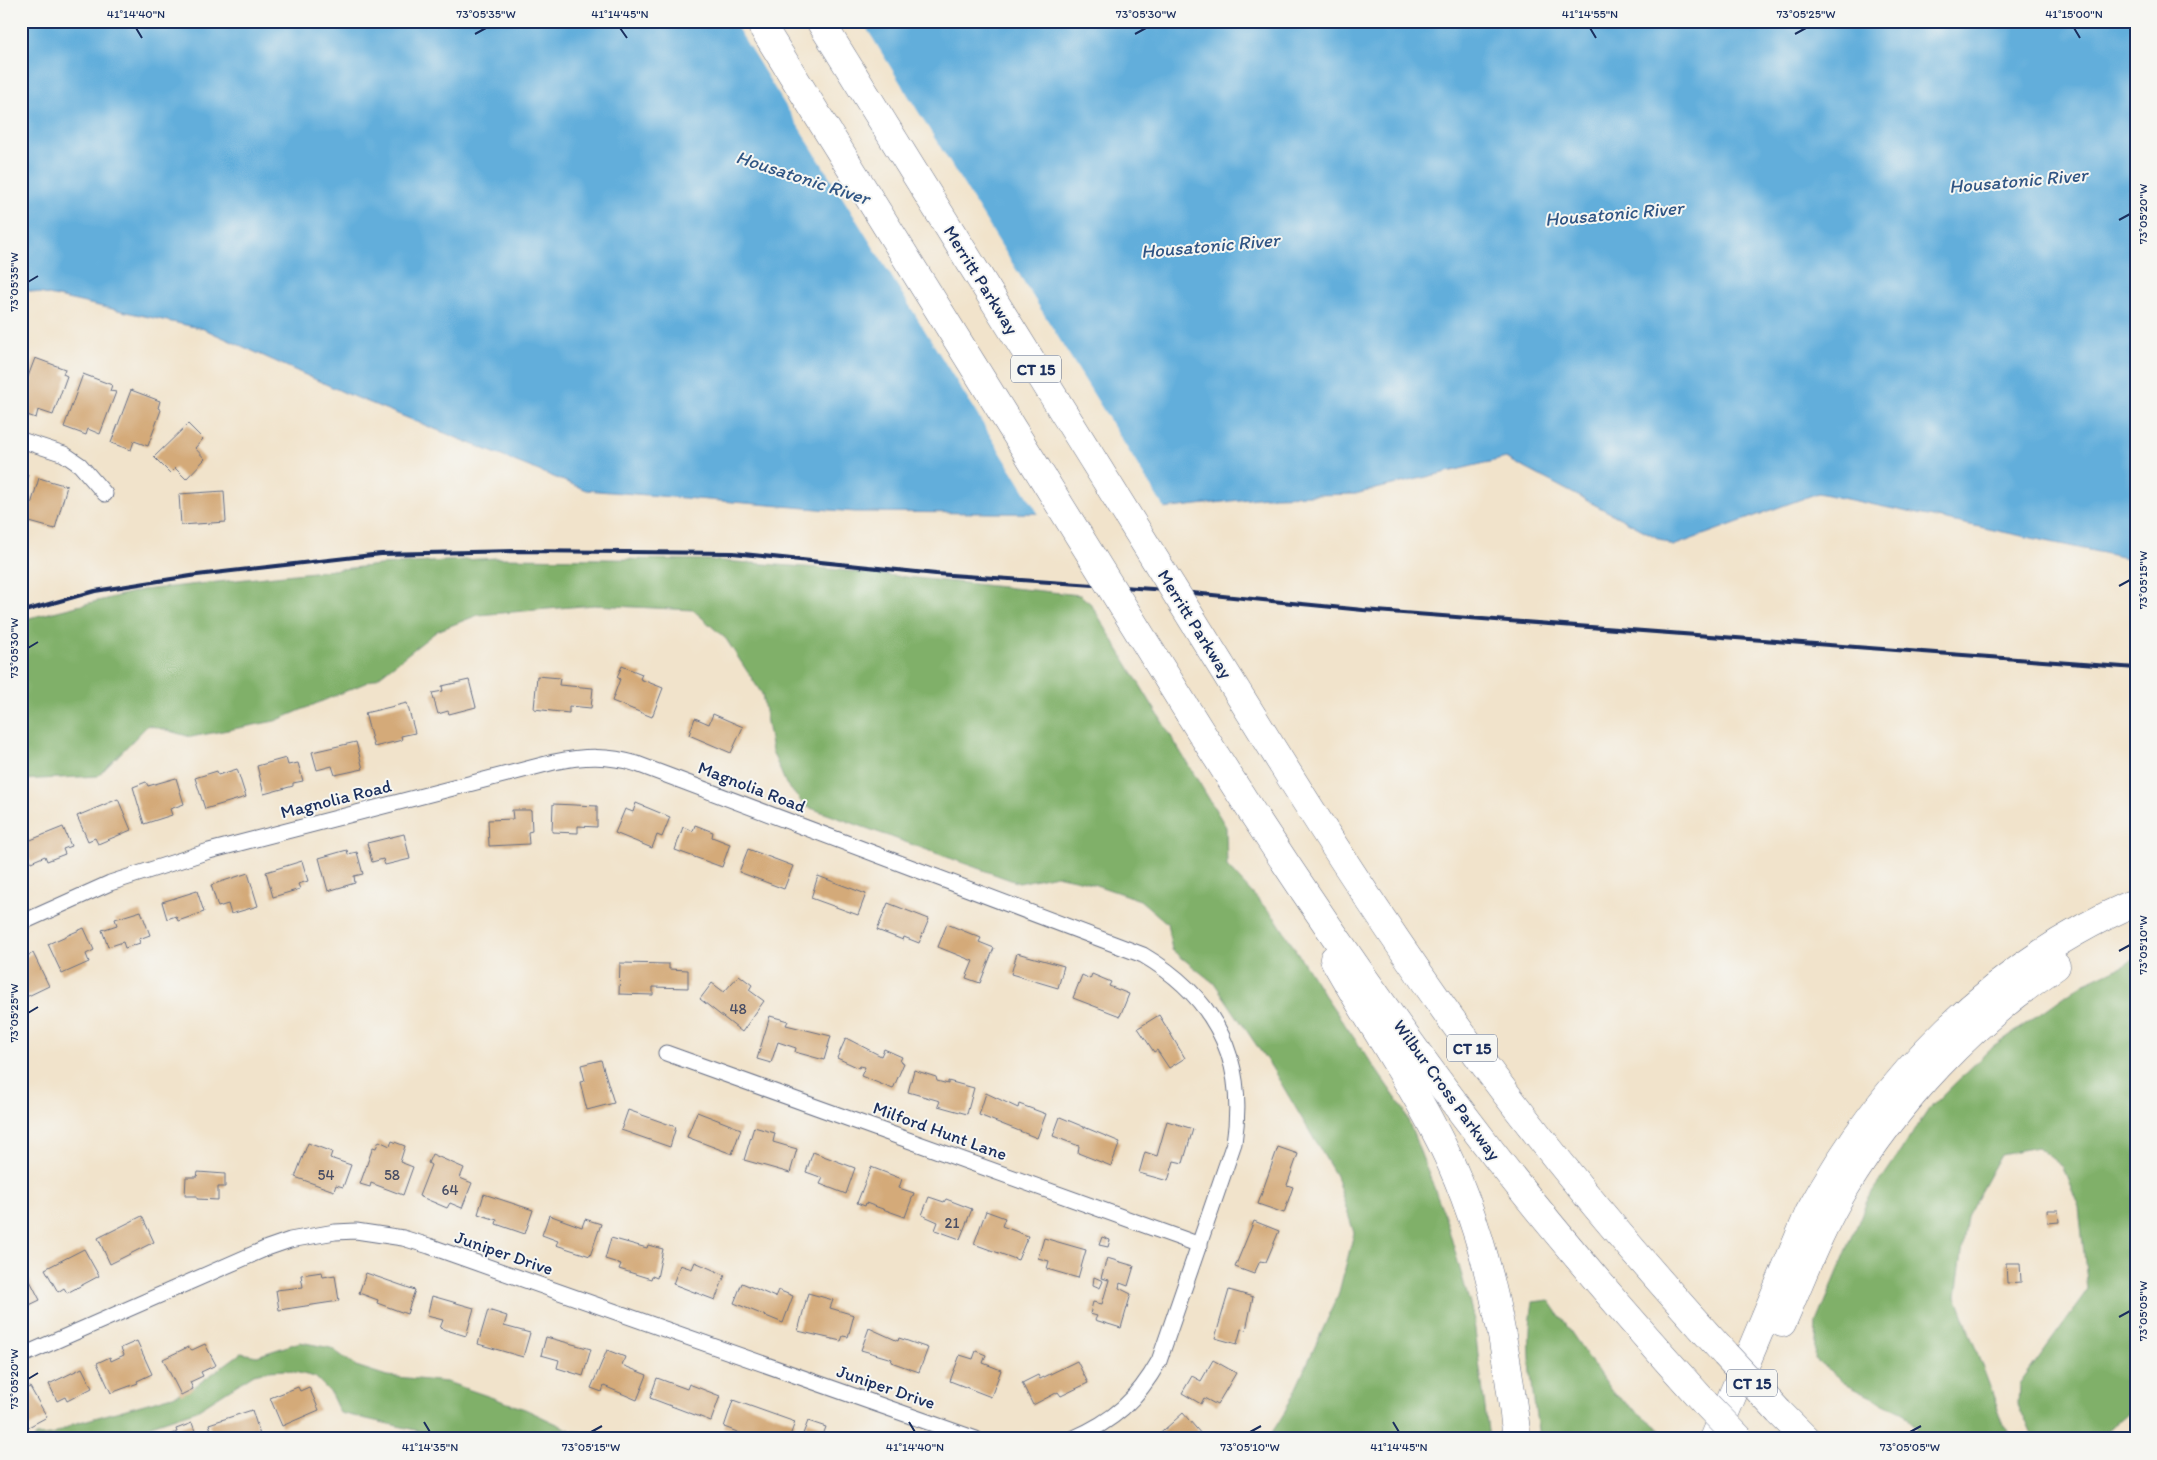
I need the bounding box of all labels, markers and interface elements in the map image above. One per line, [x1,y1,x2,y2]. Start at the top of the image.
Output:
text: 41°14'40"N [107,7,165,21]
text: 73°05'35"W [456,7,516,21]
text: 41°14'45"N [591,7,649,21]
text: 73°05'30"W [1116,7,1176,21]
text: 41°14'55"N [1562,7,1618,21]
text: 73°05'25"W [1776,7,1836,21]
text: 41°15'00"N [2045,7,2103,21]
water label: Housatonic River [733,145,875,211]
water label: Housatonic River [1948,163,2091,198]
text: 73°05'20"W [2136,184,2150,244]
water label: Housatonic River [1544,196,1687,231]
street label: Merritt Parkway [939,221,1024,339]
water label: Housatonic River [1140,228,1283,263]
text: 73°05'35"W [7,252,21,312]
road number: CT 15 [1011,356,1061,382]
text: 73°05'15"W [2136,551,2150,609]
street label: Merritt Parkway [1153,565,1238,683]
text: 73°05'30"W [7,618,21,678]
street label: Magnolia Road [695,756,809,818]
street label: Magnolia Road [278,775,394,823]
text: 73°05'10"W [2136,915,2150,975]
text: 73°05'25"W [7,983,21,1043]
house number: 48 [729,1000,747,1018]
street label: Wilbur Cross Parkway [1388,1015,1506,1165]
road number: CT 15 [1447,1034,1497,1062]
street label: Milford Hunt Lane [870,1097,1010,1165]
house number: 54 [318,1166,334,1184]
house number: 58 [384,1166,400,1184]
house number: 64 [442,1181,458,1199]
house number: 21 [945,1214,959,1232]
street label: Juniper Drive [452,1226,556,1280]
text: 73°05'05"W [2136,1281,2150,1341]
text: 73°05'20"W [7,1349,21,1409]
street label: Juniper Drive [834,1360,938,1414]
road number: CT 15 [1727,1370,1777,1396]
text: 41°14'35"N [402,1440,458,1454]
text: 73°05'15"W [562,1440,620,1454]
text: 41°14'40"N [886,1440,944,1454]
text: 73°05'10"W [1220,1440,1280,1454]
text: 41°14'45"N [1370,1440,1428,1454]
text: 73°05'05"W [1880,1440,1940,1454]

